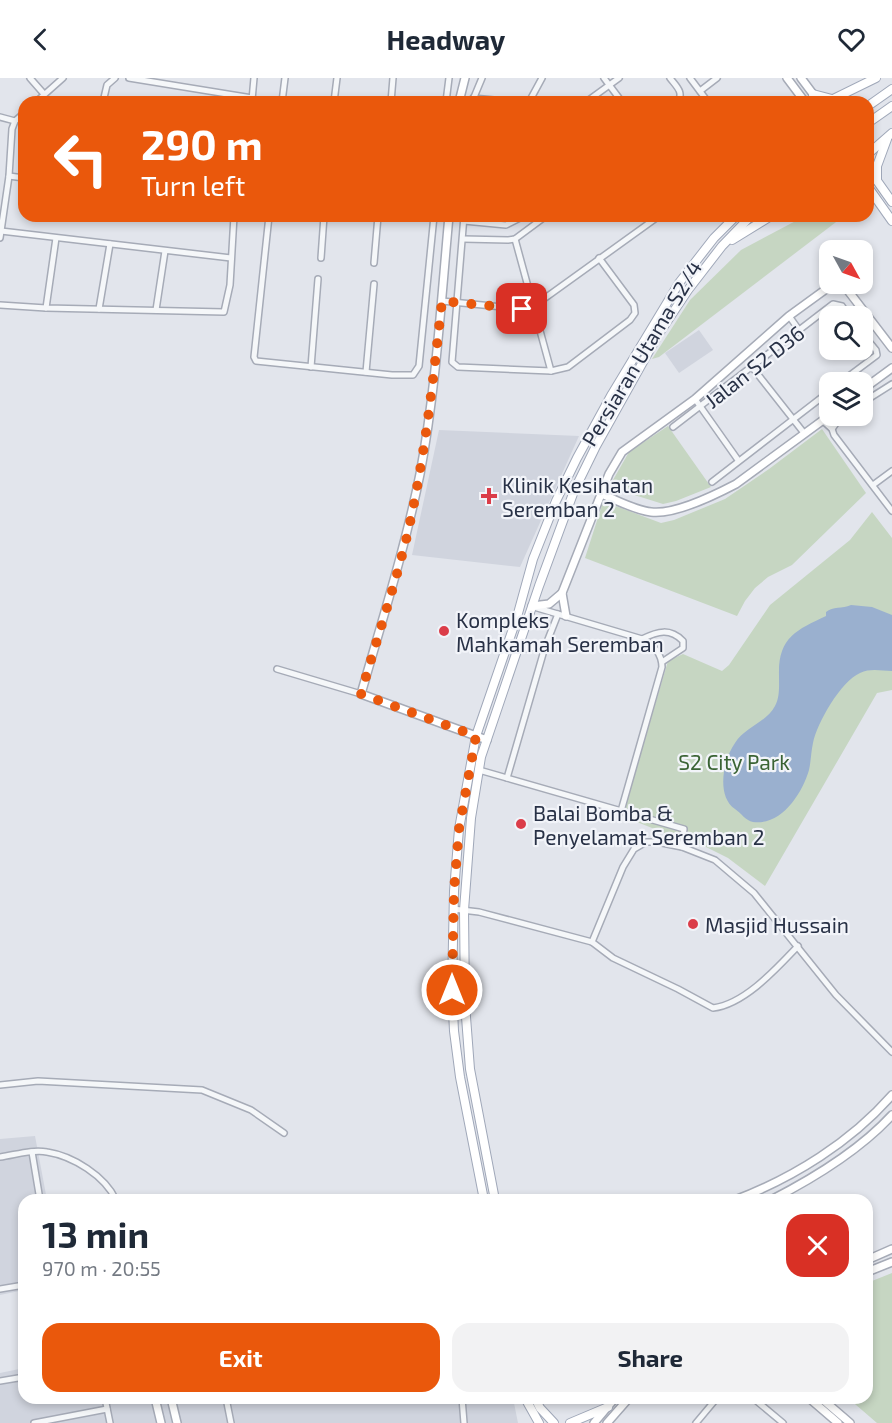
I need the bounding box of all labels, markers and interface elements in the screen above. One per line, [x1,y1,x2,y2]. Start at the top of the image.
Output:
icon: back [24,23,57,56]
text: Headway [387,23,505,55]
icon: heart [835,23,868,56]
text: 290 m [141,118,263,168]
icon: left [42,120,120,198]
text: Turn left [141,169,245,201]
north arrow [819,240,873,294]
map controls [819,240,873,426]
street label: Persiaran Utama S2/4 [576,256,706,450]
pin [496,283,547,334]
icon: arrive [505,292,538,325]
button: search [819,306,873,360]
street label: Jalan S2 D36 [699,319,809,413]
button: layers [819,372,873,426]
place label: Klinik Kesihatan Seremban 2 [502,472,653,521]
marker: Klinik Kesihatan Seremban 2 [480,487,498,505]
place label: Kompleks Mahkamah Seremban [456,607,664,656]
marker: Kompleks Mahkamah Seremban [437,624,451,638]
park label: S2 City Park [678,749,790,774]
place label: Balai Bomba & Penyelamat Seremban 2 [533,800,764,849]
marker: Balai Bomba & Penyelamat Seremban 2 [514,817,528,831]
place label: Masjid Hussain [705,912,849,938]
marker: Masjid Hussain [686,917,700,931]
position arrow [420,958,484,1022]
text: 13 min [42,1212,149,1255]
button: close [786,1214,849,1277]
text: 970 m · 20:55 [42,1256,161,1280]
button: Exit [42,1323,440,1392]
button: Share [452,1323,849,1392]

